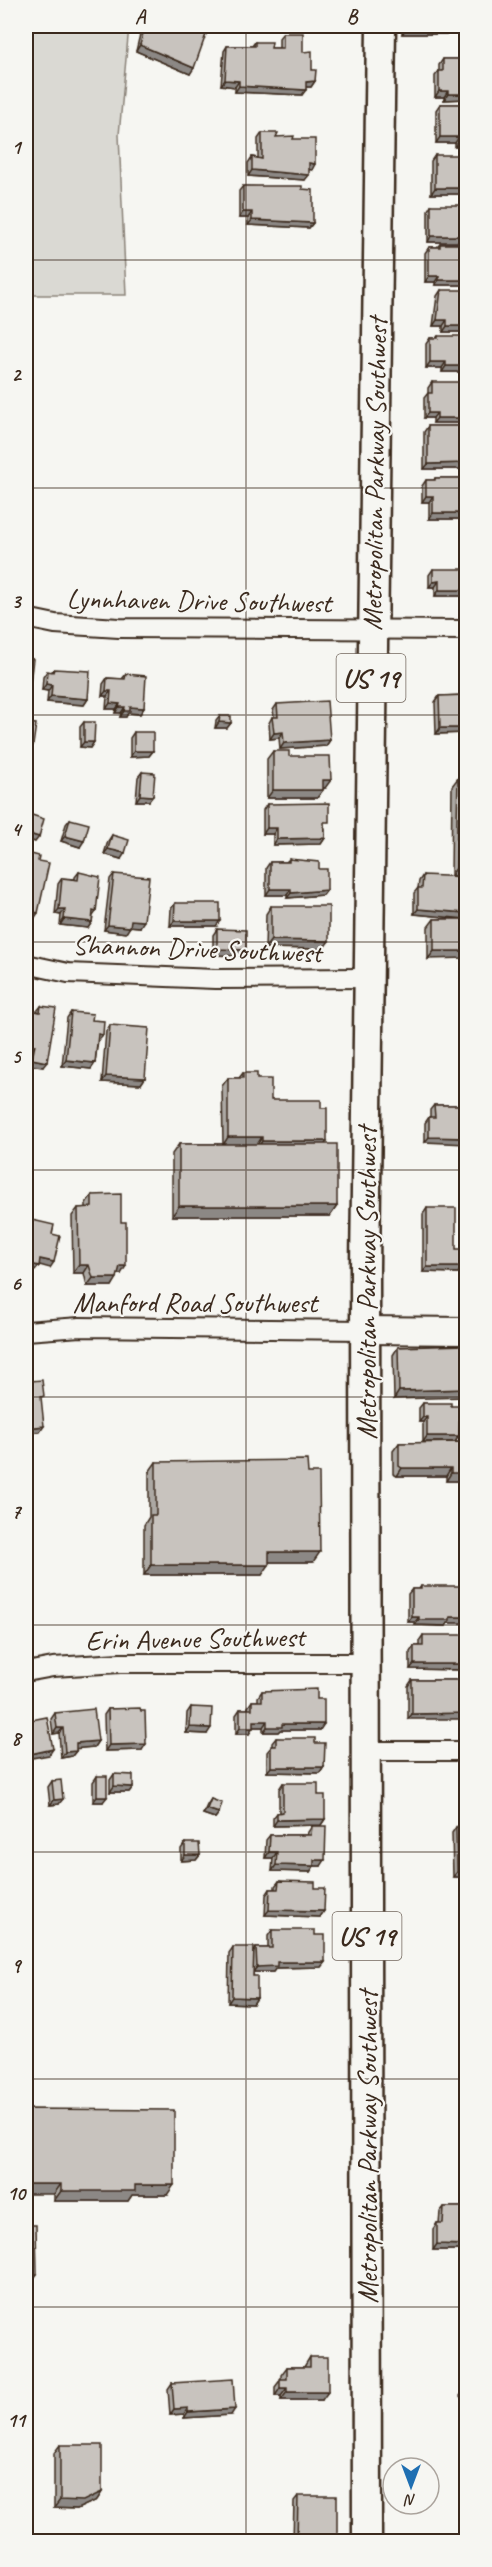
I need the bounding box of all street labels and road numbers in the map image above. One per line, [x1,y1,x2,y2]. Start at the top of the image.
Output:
street label: Metropolitan Parkway Southwest [354,313,395,631]
street label: Lynnhaven Drive Southwest [66,581,334,620]
road number: US 19 [336,654,406,702]
street label: Shannon Drive Southwest [72,927,325,970]
street label: Metropolitan Parkway Southwest [349,1123,384,1440]
street label: Manford Road Southwest [73,1285,320,1320]
street label: Erin Avenue Southwest [85,1619,308,1658]
road number: US 19 [332,1912,401,1960]
street label: Metropolitan Parkway Southwest [350,1987,385,2304]

